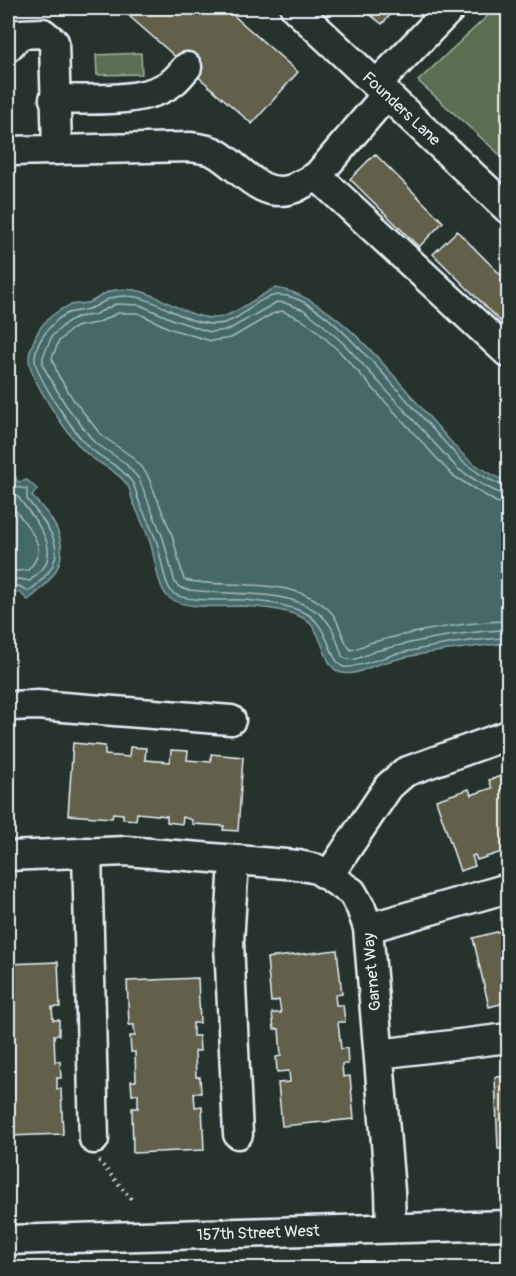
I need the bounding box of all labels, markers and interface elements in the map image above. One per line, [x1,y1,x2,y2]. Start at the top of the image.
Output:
street label: Founders Lane [358,67,445,150]
street label: Garnet Way [359,932,385,1012]
street label: 157th Street West [196,1221,320,1245]

